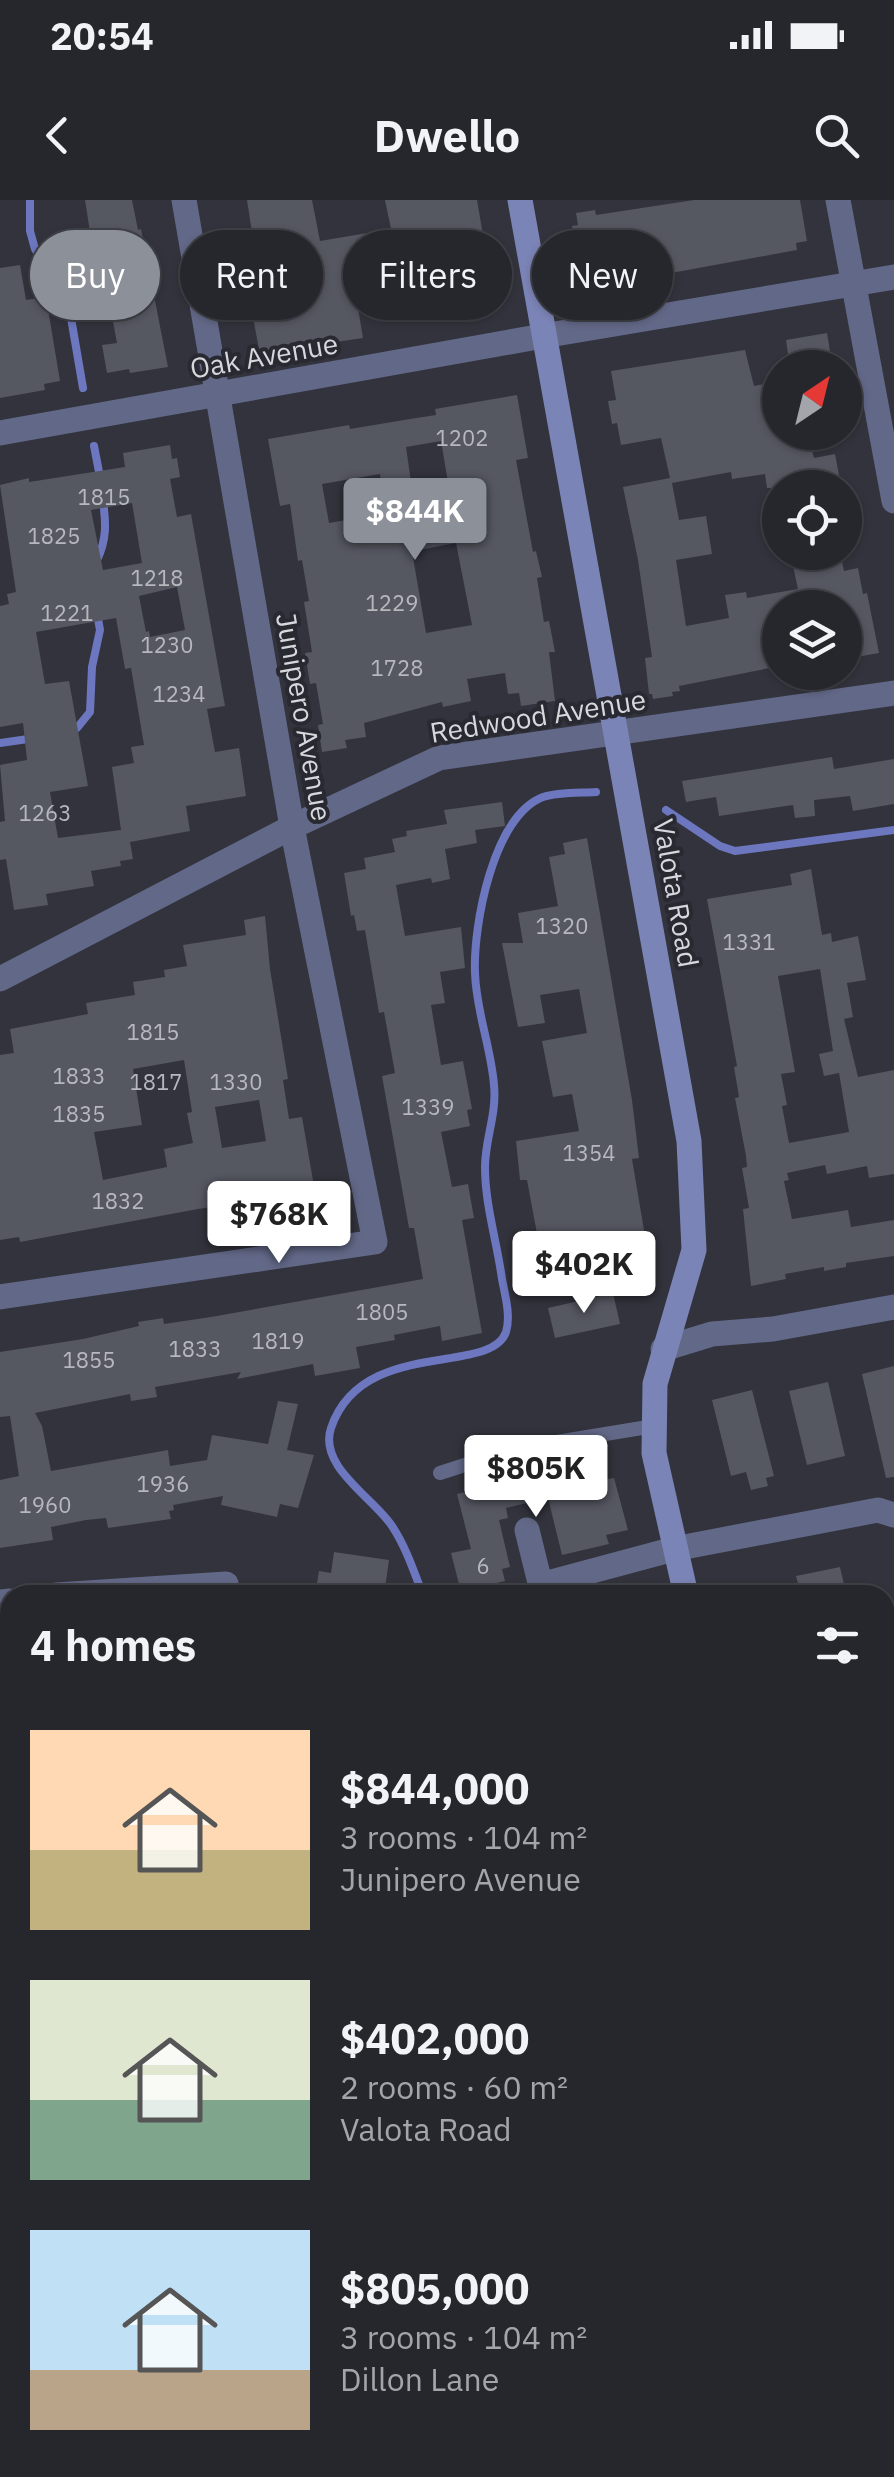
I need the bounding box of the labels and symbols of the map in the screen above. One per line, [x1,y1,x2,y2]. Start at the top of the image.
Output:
street label: Oak Avenue [187,324,341,387]
north arrow [762,350,862,450]
house number: 1202 [436,423,488,452]
pin: $844K [345,478,485,563]
house number: 1815 [78,482,130,511]
house number: 1825 [28,521,80,550]
house number: 1218 [131,563,183,592]
house number: 1229 [366,588,418,617]
house number: 1221 [41,598,93,627]
street label: Junipero Avenue [268,610,341,824]
house number: 1230 [141,630,193,659]
house number: 1728 [371,653,423,682]
house number: 1234 [153,679,205,708]
street label: Redwood Avenue [427,680,649,751]
house number: 1263 [19,798,71,827]
street label: Valota Road [645,816,708,970]
house number: 1320 [536,911,588,940]
house number: 1331 [723,927,775,956]
house number: 1815 [127,1017,179,1046]
house number: 1833 [53,1061,105,1090]
house number: 1817 [130,1067,182,1096]
house number: 1330 [210,1067,262,1096]
house number: 1339 [402,1092,454,1121]
house number: 1835 [53,1099,105,1128]
house number: 1354 [563,1138,615,1167]
pin: $768K [209,1181,349,1266]
house number: 1832 [92,1186,144,1215]
pin: $402K [514,1231,654,1316]
house number: 1805 [356,1297,408,1326]
house number: 1819 [252,1326,304,1355]
house number: 1833 [169,1334,221,1363]
house number: 1855 [63,1345,115,1374]
pin: $805K [466,1435,606,1520]
house number: 1936 [137,1469,189,1498]
house number: 1960 [19,1490,71,1519]
house number: 6 [476,1551,490,1580]

